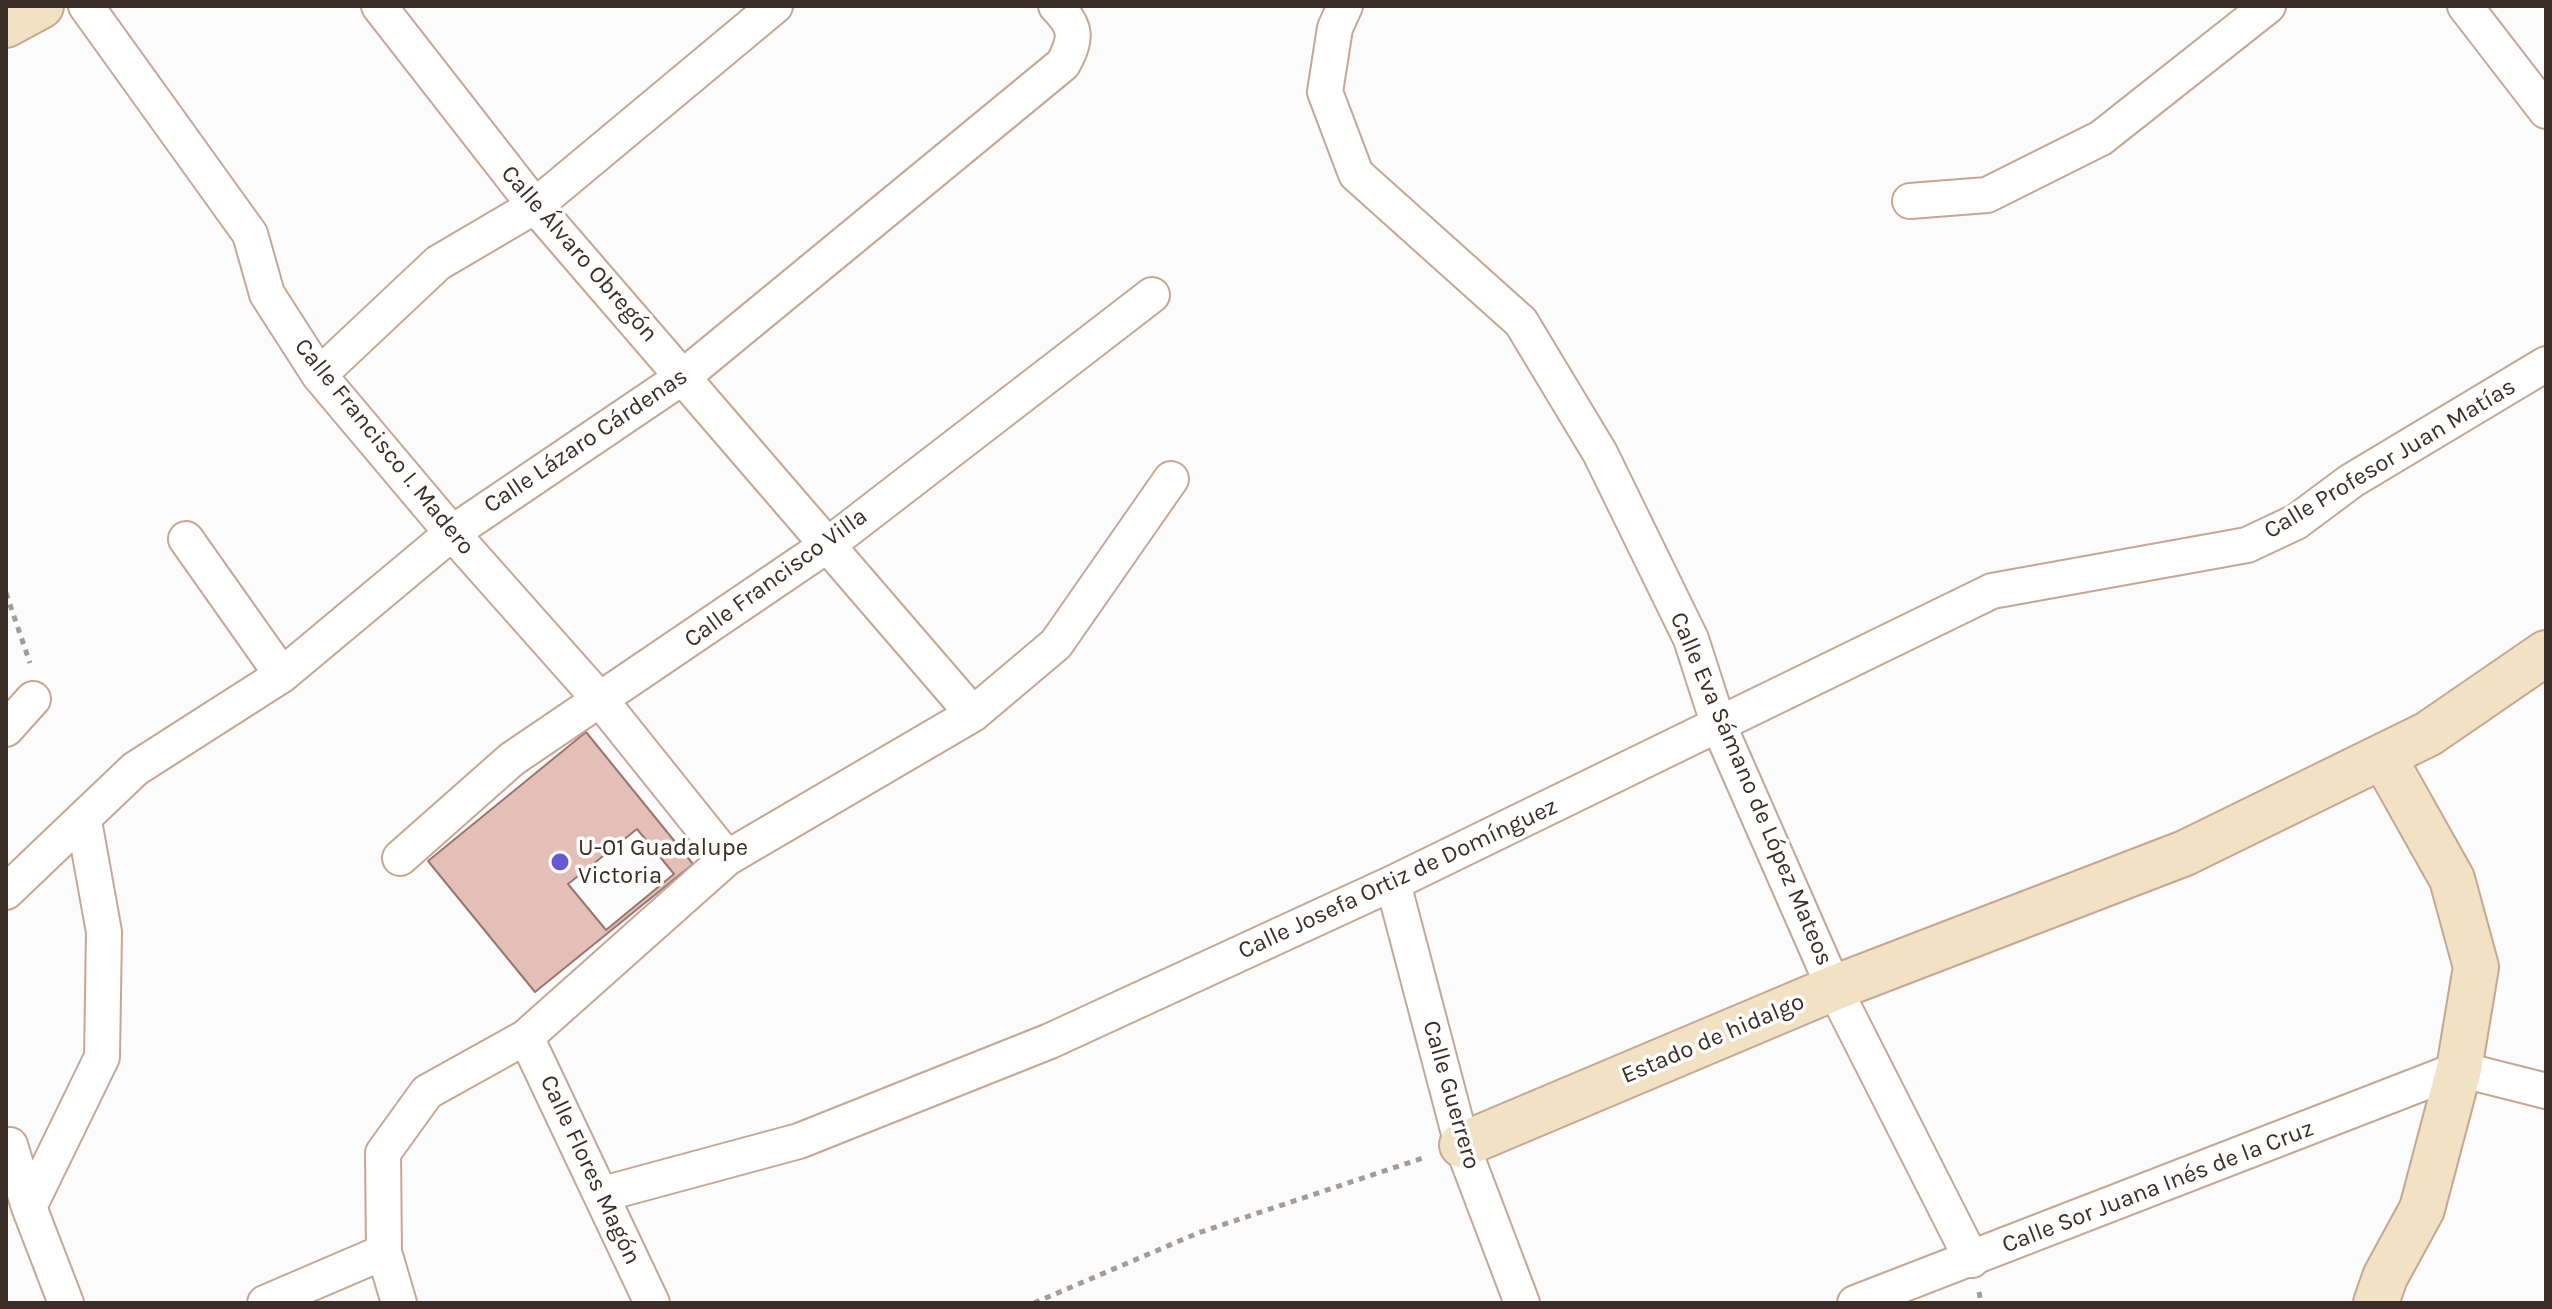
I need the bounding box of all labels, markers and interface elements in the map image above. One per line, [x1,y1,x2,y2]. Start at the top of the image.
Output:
street label: Calle Álvaro Obregón [494,160,664,348]
street label: Calle Francisco I. Madero [288,333,480,561]
street label: Calle Lázaro Cárdenas [479,362,693,520]
street label: Calle Profesor Juan Matías [2259,372,2521,546]
street label: Calle Francisco Villa [679,502,873,654]
street label: Calle Eva Sámano de López Mateos [1663,608,1839,970]
street label: Calle Josefa Ortiz de Domínguez [1234,792,1562,966]
place label: U-01 Guadalupe Victoria [578,834,748,890]
marker: U-01 Guadalupe Victoria [549,851,571,873]
street label: Estado de hidalgo [1617,987,1809,1091]
street label: Calle Guerrero [1416,1017,1486,1173]
street label: Calle Flores Magón [533,1071,647,1269]
street label: Calle Sor Juana Inés de la Cruz [1998,1114,2318,1260]

